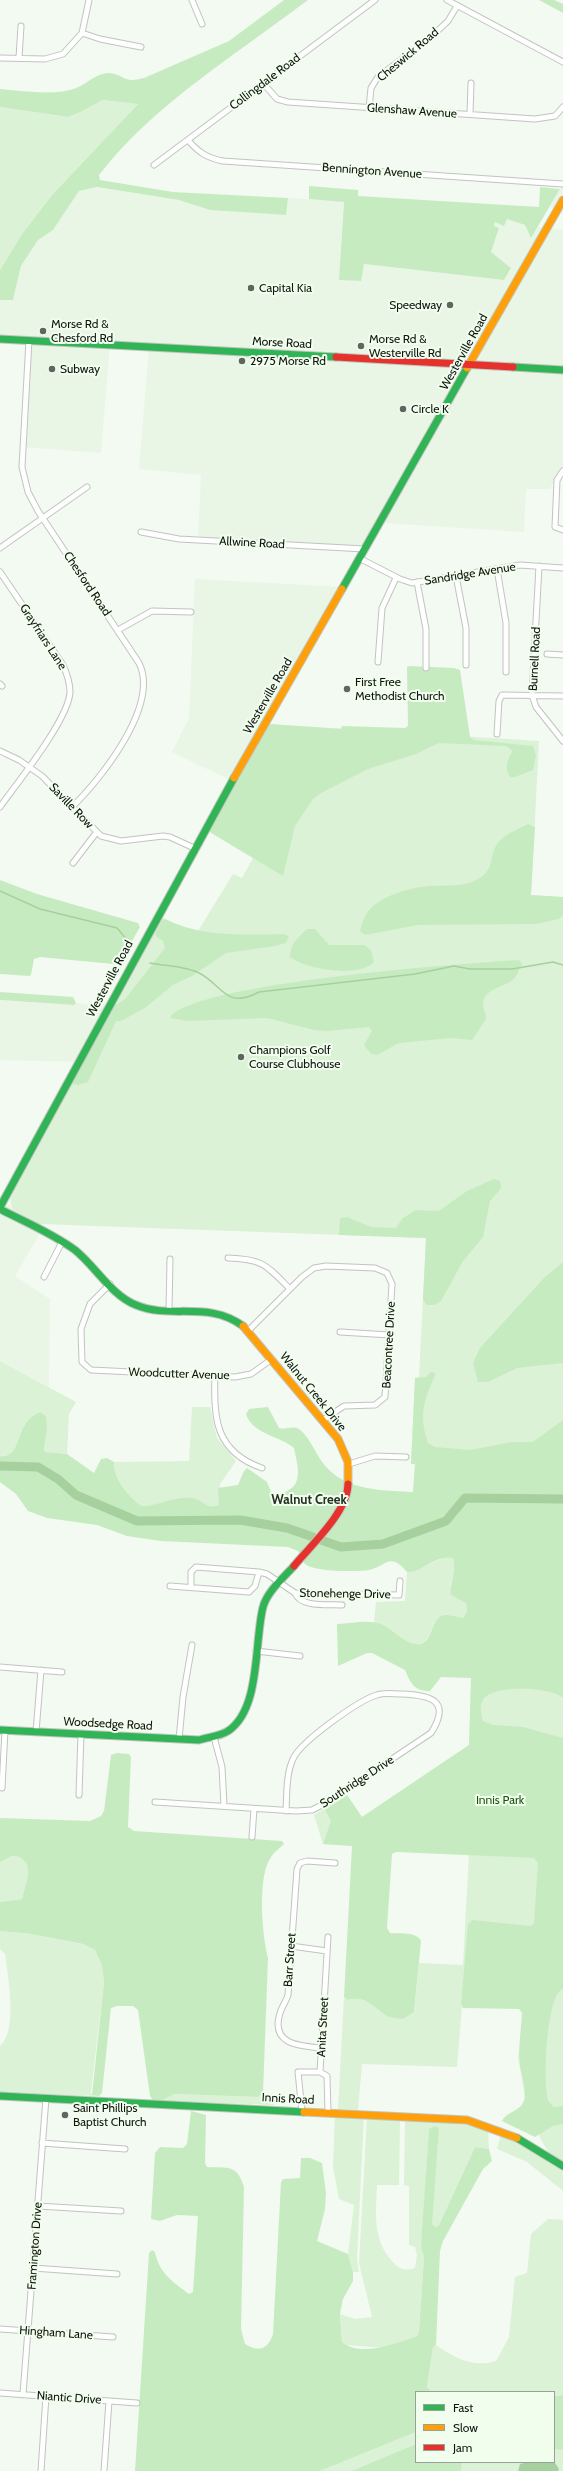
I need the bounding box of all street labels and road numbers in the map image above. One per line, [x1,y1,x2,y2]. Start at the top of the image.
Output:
street label: Cheswick Road [374,25,442,85]
street label: Collingdale Road [227,51,303,113]
street label: Glenshaw Avenue [367,101,457,121]
street label: Bennington Avenue [322,160,422,182]
street label: Westerville Road [437,311,491,393]
street label: Morse Road [252,334,312,352]
street label: Allwine Road [219,534,285,552]
street label: Chesford Road [60,549,114,619]
street label: Sandridge Avenue [423,560,517,588]
street label: Grayfriars Lane [16,601,70,673]
street label: Burnell Road [526,626,544,692]
street label: Westerville Road [241,656,295,736]
street label: Saville Row [46,780,96,832]
street label: Westerville Road [84,938,136,1020]
street label: Beacontree Drive [380,1301,398,1389]
street label: Walnut Creek Drive [277,1350,349,1434]
street label: Woodcutter Avenue [128,1365,230,1383]
street label: Stonehenge Drive [299,1586,391,1602]
street label: Woodsedge Road [63,1714,153,1734]
street label: Southridge Drive [317,1753,397,1811]
street label: Barr Street [281,1933,299,1987]
street label: Anita Street [314,1997,332,2057]
street label: Innis Road [261,2090,315,2108]
street label: Framington Drive [25,2202,45,2290]
street label: Hingham Lane [19,2323,93,2343]
street label: Niantic Drive [36,2389,102,2407]

